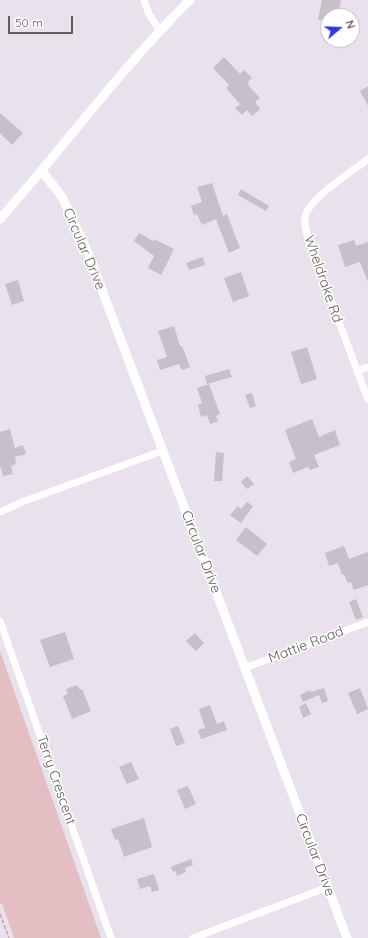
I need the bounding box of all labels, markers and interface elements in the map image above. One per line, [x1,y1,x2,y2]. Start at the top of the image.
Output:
scale bar [10,8,75,34]
north arrow [320,8,360,48]
text: 50 m [15,15,43,30]
text: N [342,18,358,31]
street label: Circular Drive [59,206,109,292]
street label: Wheldrake Rd [300,233,346,325]
street label: Circular Drive [178,508,224,596]
street label: Mattie Road [266,623,346,667]
street label: Terry Crescent [33,733,79,827]
street label: Circular Drive [292,811,338,899]

